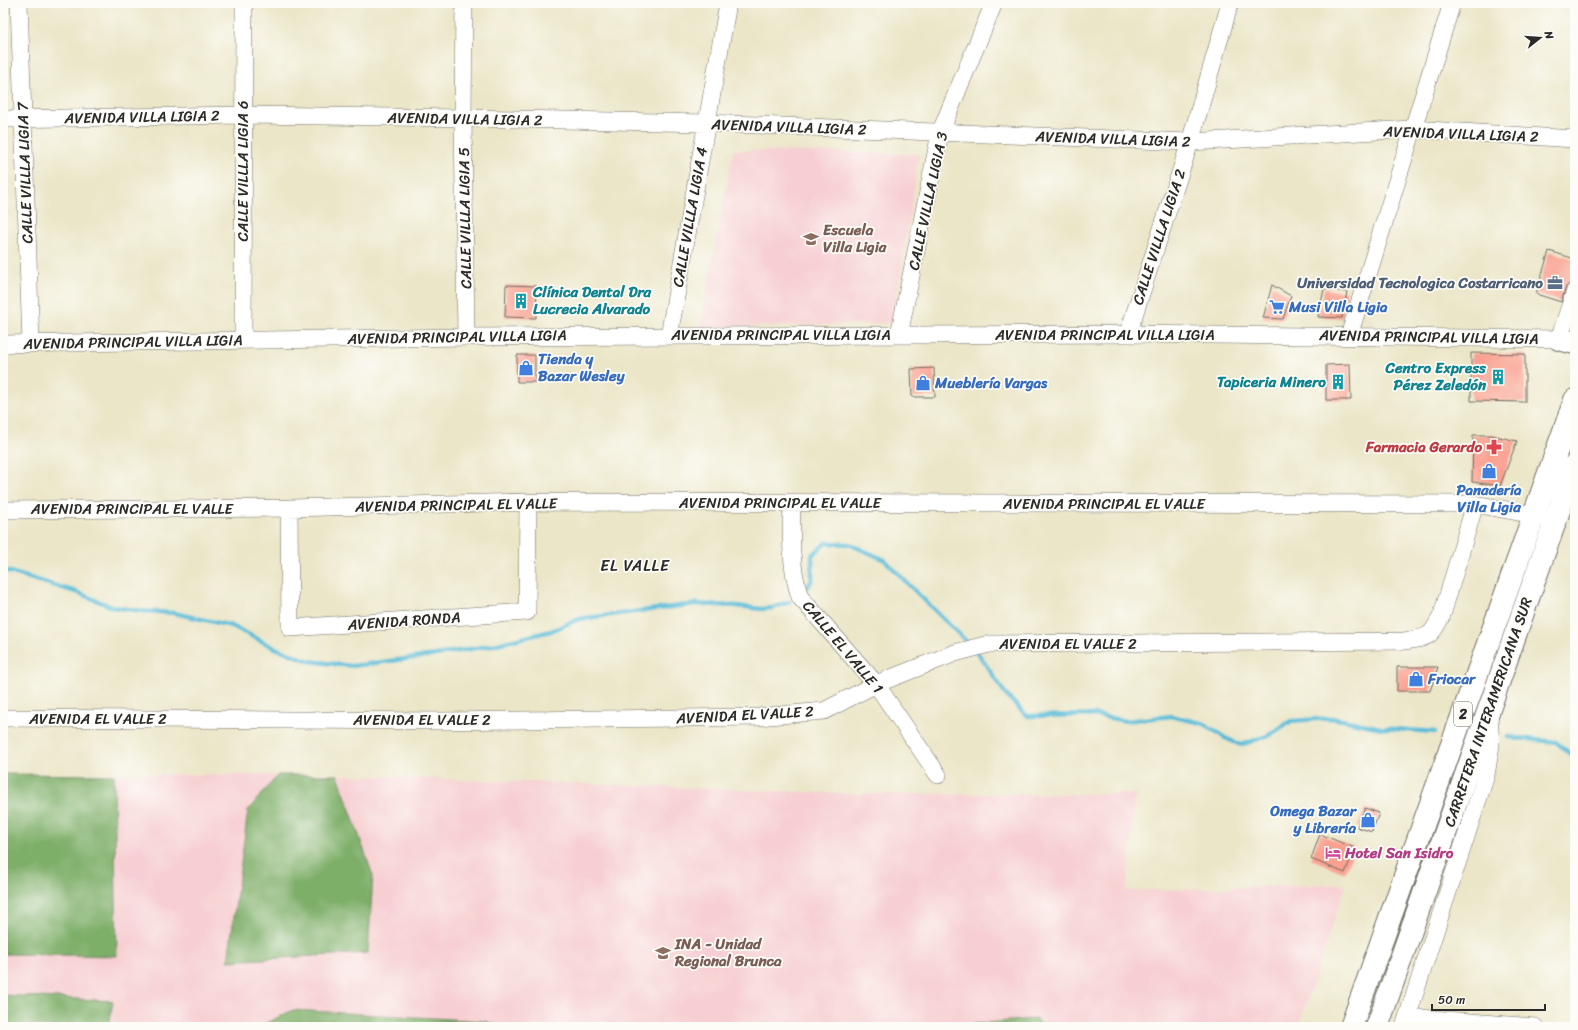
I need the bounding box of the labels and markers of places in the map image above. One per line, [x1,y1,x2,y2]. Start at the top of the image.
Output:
place label: Escuela Villa Ligia [823,217,887,260]
school or university icon: Escuela Villa Ligia [802,230,820,248]
place label: Universidad Tecnologica Costarricano [1297,270,1543,296]
office icon: Universidad Tecnologica Costarricano [1546,274,1564,292]
place label: Clínica Dental Dra Lucrecia Alvarado [532,279,652,322]
building icon: Clínica Dental Dra Lucrecia Alvarado [512,292,530,310]
place label: Musi Villa Ligia [1288,294,1388,320]
supermarket icon: Musi Villa Ligia [1268,298,1286,316]
place label: Tienda y Bazar Wesley [538,346,626,389]
place label: Centro Express Pérez Zeledón [1385,355,1487,398]
shop icon: Tienda y Bazar Wesley [517,359,535,377]
building icon: Centro Express Pérez Zeledón [1489,368,1507,386]
place label: Tapiceria Minero [1217,369,1326,395]
place label: Mueblería Vargas [934,370,1048,396]
building icon: Tapiceria Minero [1329,373,1347,391]
shop icon: Mueblería Vargas [914,374,932,392]
place label: Farmacia Gerardo [1365,434,1482,460]
pharmacy icon: Farmacia Gerardo [1485,438,1503,456]
shop icon: Panadería Villa Ligia [1480,462,1498,480]
place label: Panadería Villa Ligia [1456,477,1522,520]
place label: Friocar [1427,666,1477,692]
shop icon: Friocar [1407,670,1425,688]
place label: Omega Bazar y Librería [1269,798,1358,841]
shop icon: Omega Bazar y Librería [1359,811,1377,829]
place label: Hotel San Isidro [1344,840,1454,866]
hotel icon: Hotel San Isidro [1324,844,1342,862]
place label: INA - Unidad Regional Brunca [674,931,782,974]
school or university icon: INA - Unidad Regional Brunca [654,944,672,962]

